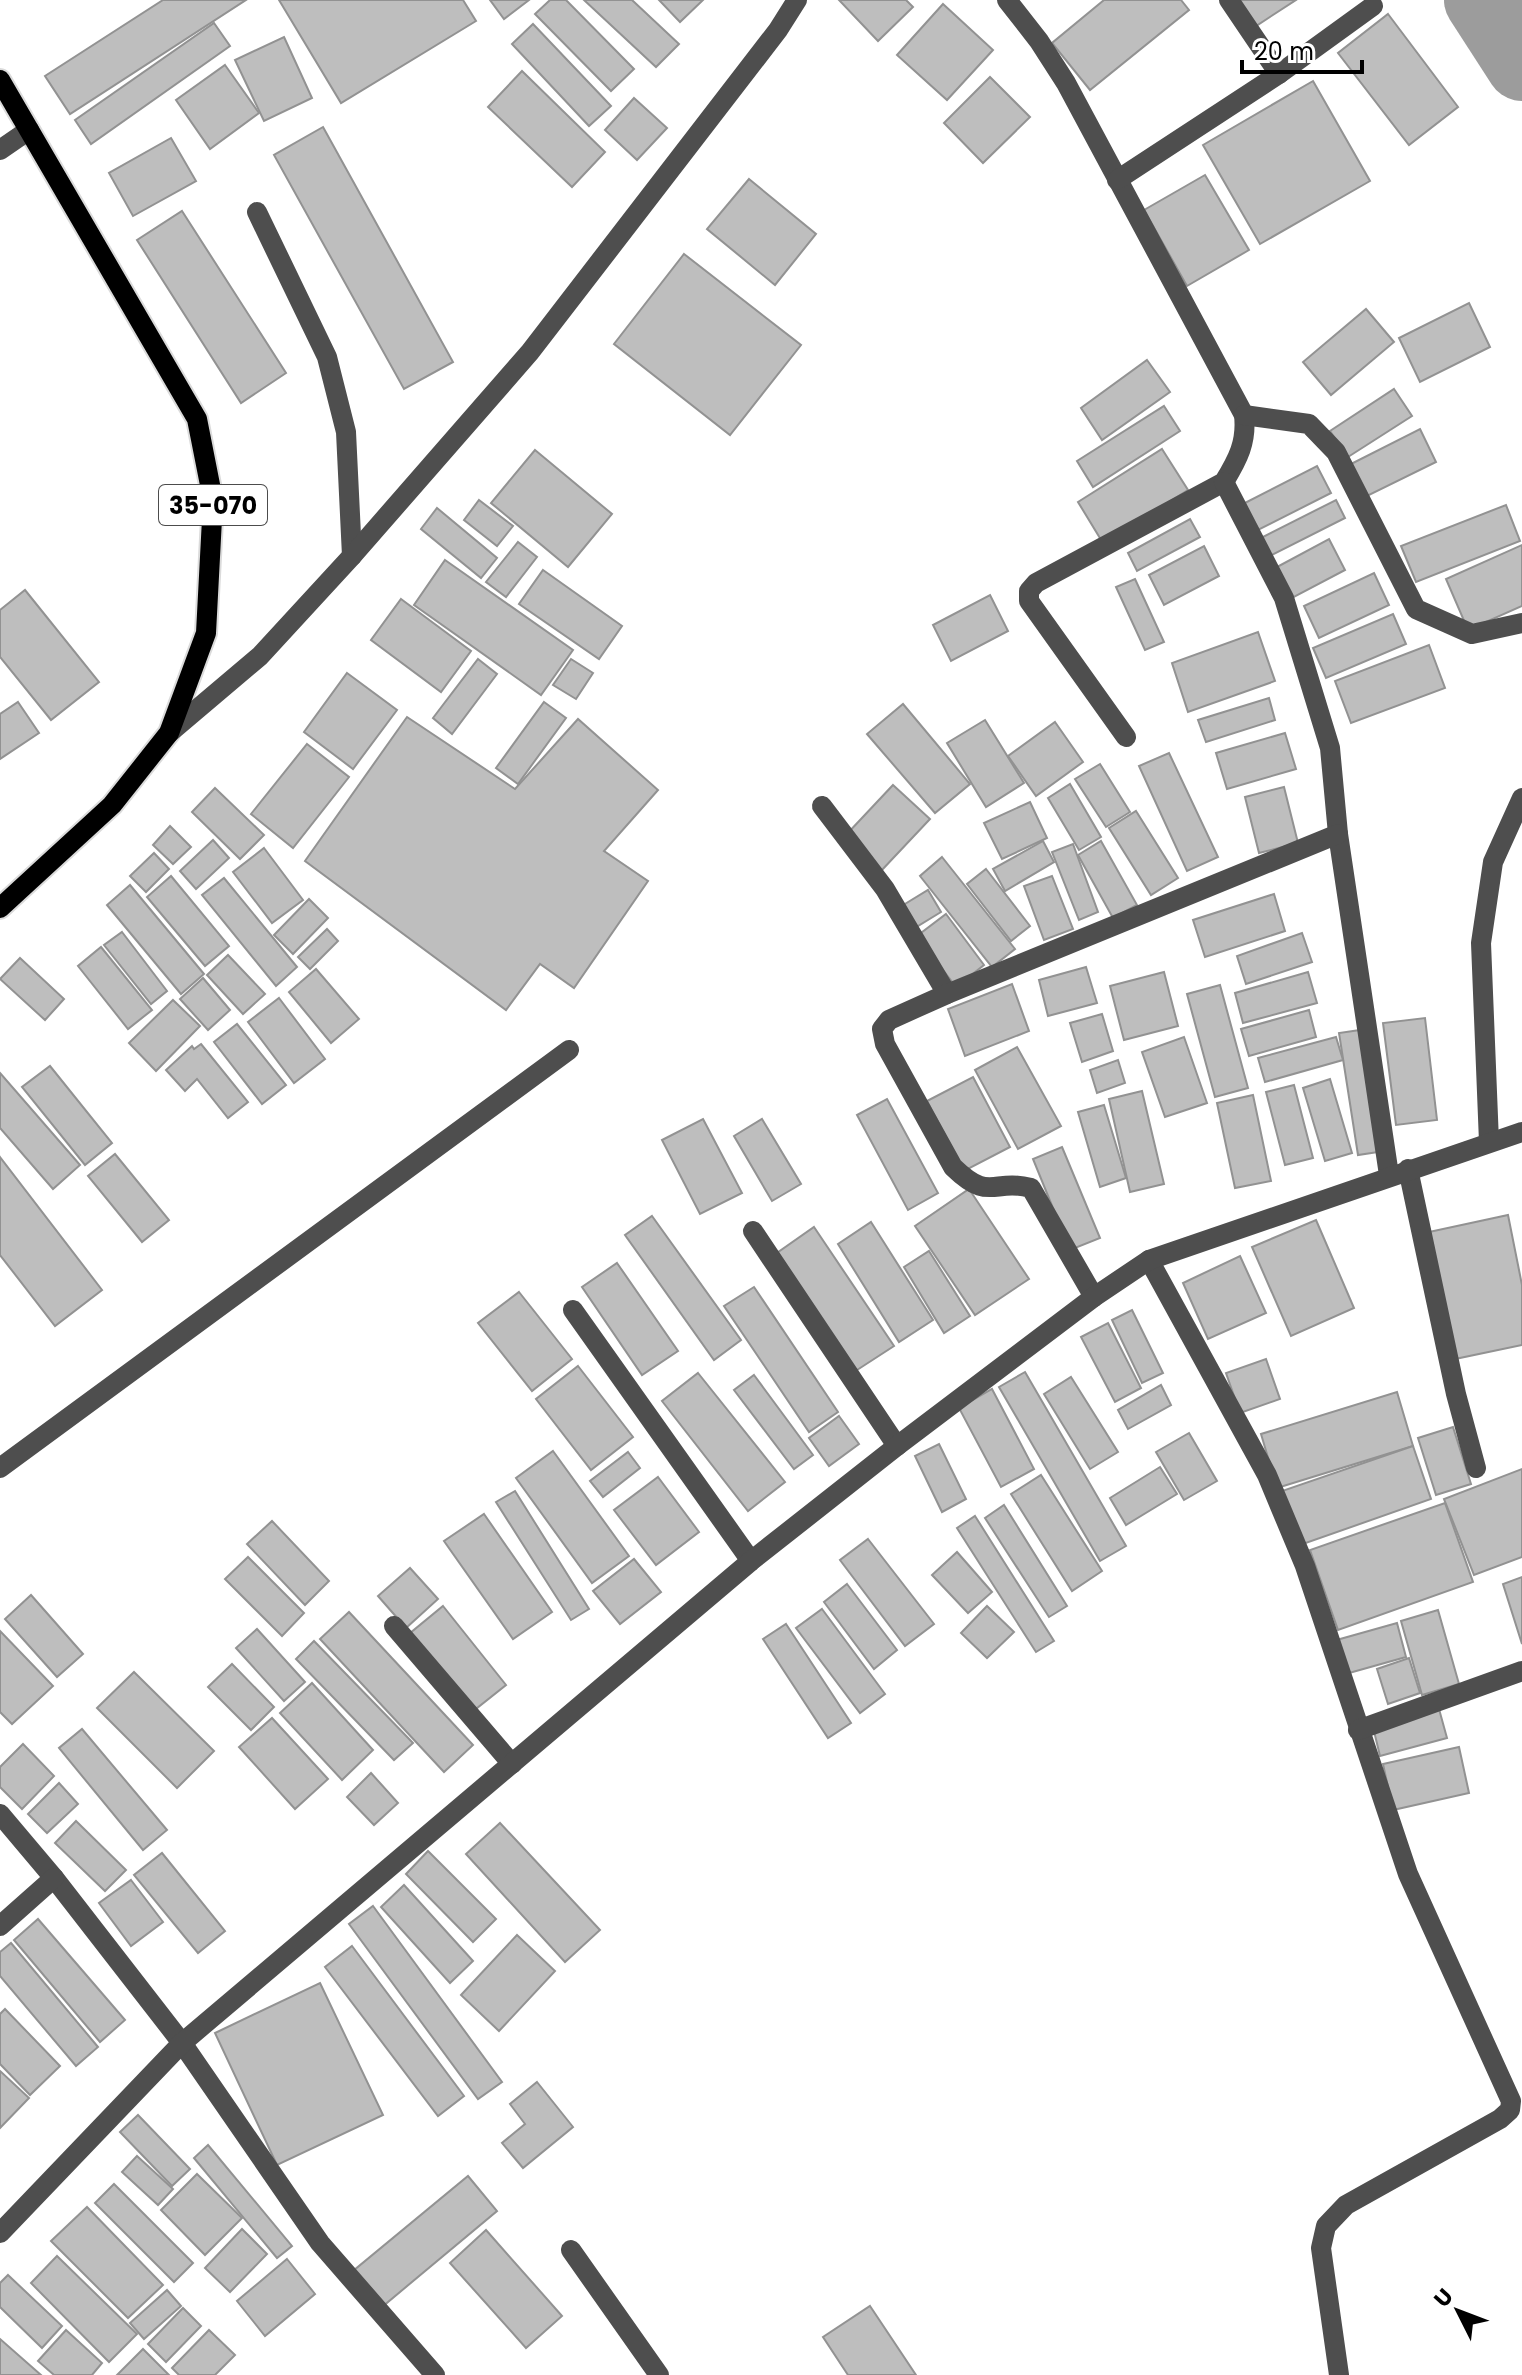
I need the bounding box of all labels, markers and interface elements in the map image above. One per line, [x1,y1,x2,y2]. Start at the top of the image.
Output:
scale bar [1242,24,1362,74]
text: 20 m [1254,35,1314,68]
road number: 35-070 [159,485,267,525]
north arrow [1418,2271,1498,2351]
text: U [1427,2282,1460,2314]

